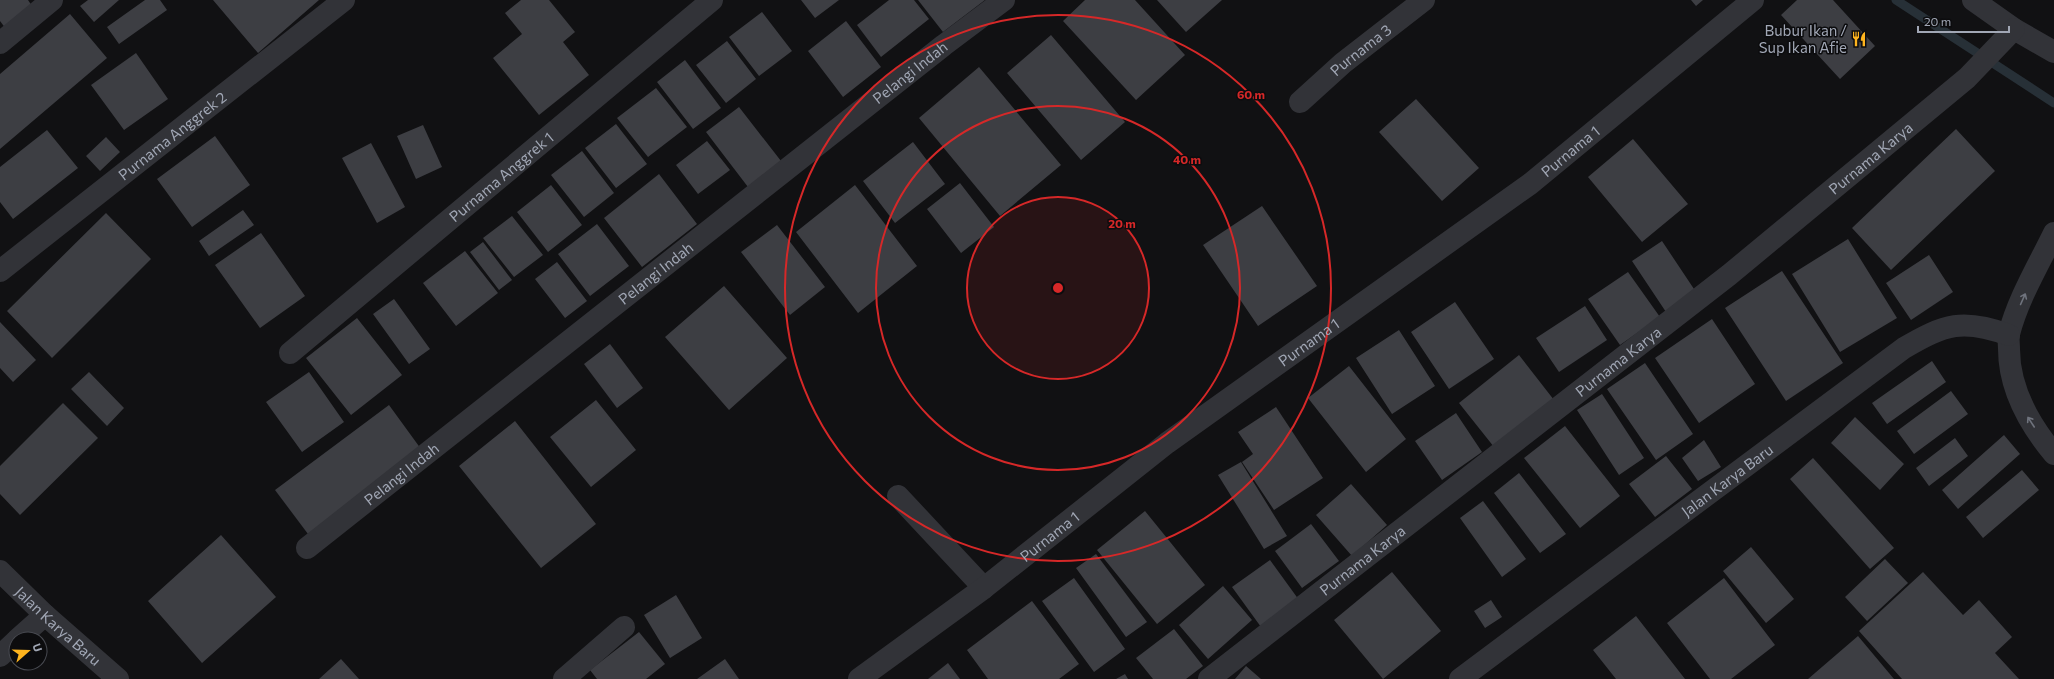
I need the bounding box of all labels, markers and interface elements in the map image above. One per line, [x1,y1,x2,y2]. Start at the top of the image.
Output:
scale bar [1918,8,2009,34]
text: 20 m [1924,14,1951,28]
street label: Purnama 3 [1326,20,1395,79]
place label: Bubur Ikan / Sup Ikan Afie [1759,21,1847,56]
restaurant icon: Bubur Ikan / Sup Ikan Afie [1850,30,1868,48]
street label: Pelangi Indah [869,37,951,107]
street label: Purnama Anggrek 2 [114,87,230,184]
text: 60 m [1237,87,1265,101]
street label: Purnama Karya [1825,118,1916,198]
street label: Purnama 1 [1537,122,1603,180]
street label: Purnama Anggrek 1 [445,128,557,225]
text: 40 m [1173,152,1201,166]
text: 20 m [1108,216,1136,230]
street label: Pelangi Indah [614,238,696,308]
centre of rings [1051,281,1065,295]
one-way arrow [2020,293,2027,305]
street label: Purnama 1 [1275,314,1342,370]
street label: Purnama Karya [1572,322,1664,400]
one-way arrow [2027,417,2035,428]
street label: Pelangi Indah [360,439,442,509]
street label: Jalan Karya Baru [1678,440,1776,520]
street label: Purnama 1 [1016,507,1083,565]
street label: Purnama Karya [1316,521,1409,599]
street label: Jalan Karya Baru [12,582,105,669]
north arrow [8,631,48,671]
text: U [30,641,45,653]

